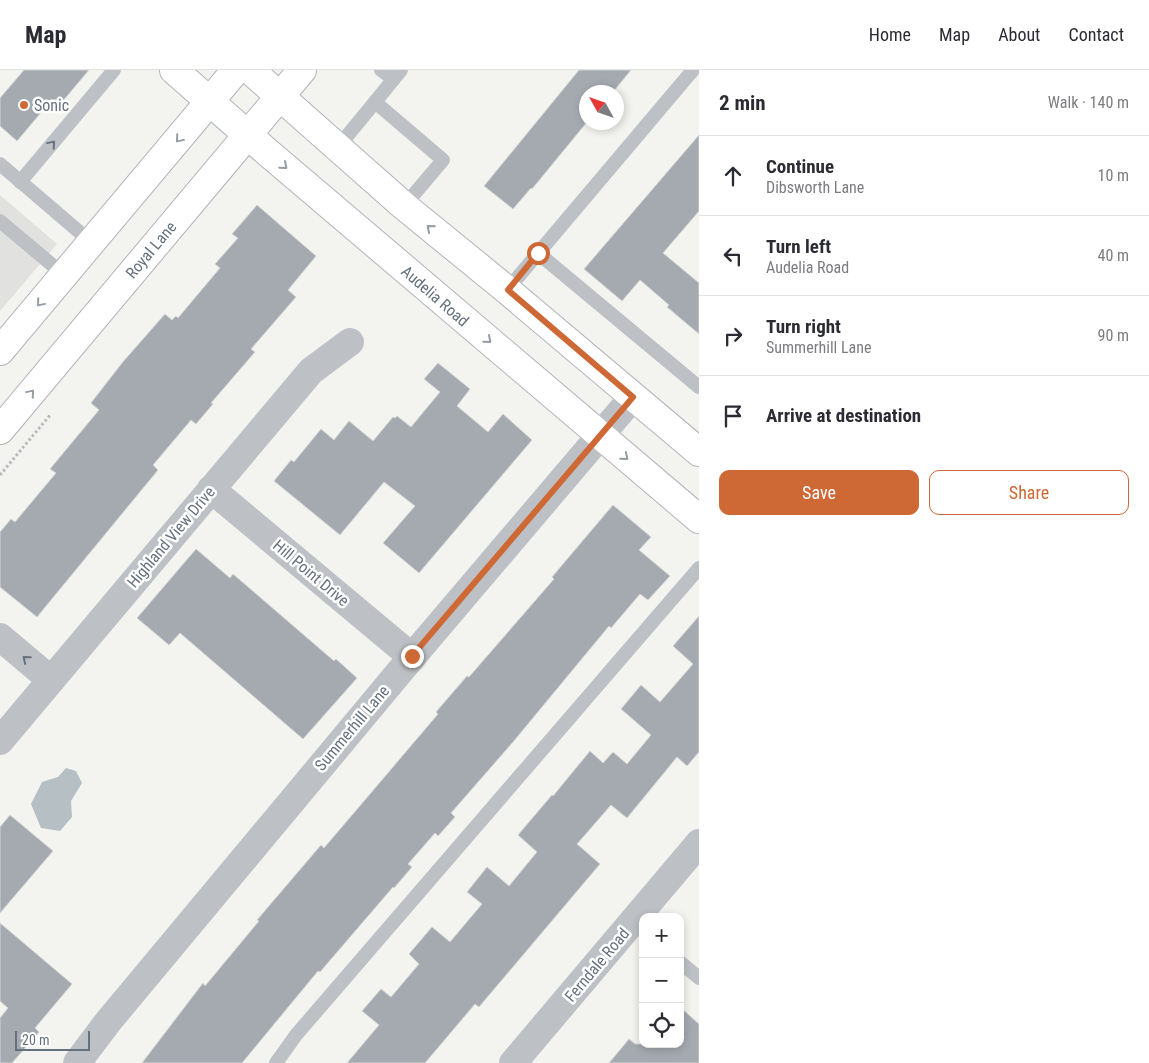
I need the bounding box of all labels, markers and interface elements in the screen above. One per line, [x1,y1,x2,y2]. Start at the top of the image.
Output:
text: Map [25,21,66,49]
text: Home [869,24,911,45]
text: Map [939,24,970,45]
text: About [998,24,1040,45]
text: Contact [1068,24,1124,45]
north arrow [579,85,624,130]
text: 2 min [719,91,766,115]
text: Walk · 140 m [1048,93,1129,112]
place label: Sonic [34,96,69,115]
marker: Sonic [18,99,30,111]
one-way arrow [176,133,185,142]
one-way arrow [46,141,55,150]
text: Continue [766,155,834,178]
one-way arrow [278,161,287,169]
icon: ahead [719,162,747,190]
text: 10 m [1097,166,1129,185]
text: Dibsworth Lane [766,178,864,197]
street label: Royal Lane [122,218,180,282]
one-way arrow [427,225,436,233]
text: Turn left [766,235,831,258]
route start [527,242,550,265]
icon: left [719,242,747,270]
text: 40 m [1097,246,1129,265]
text: Audelia Road [766,258,849,277]
street label: Audelia Road [397,262,473,330]
one-way arrow [38,297,46,306]
text: Turn right [766,315,841,338]
icon: right [719,322,747,350]
text: 90 m [1097,326,1129,345]
one-way arrow [482,334,491,343]
text: Summerhill Lane [766,338,871,357]
one-way arrow [26,390,34,399]
icon: arrive [719,402,747,430]
text: Arrive at destination [766,404,921,427]
one-way arrow [619,451,628,460]
button: Save [719,470,919,515]
button: Share [929,470,1129,515]
street label: Highland View Drive [123,483,219,591]
street label: Hill Point Drive [269,536,353,610]
route end [401,645,424,668]
one-way arrow [22,655,31,664]
street label: Summerhill Lane [311,682,393,774]
map controls [639,913,684,1048]
button: + [639,913,684,958]
street label: Ferndale Road [561,924,633,1006]
button: − [639,958,684,1003]
button: locate [639,1003,684,1048]
scale bar [15,1028,90,1051]
text: 20 m [22,1032,50,1048]

